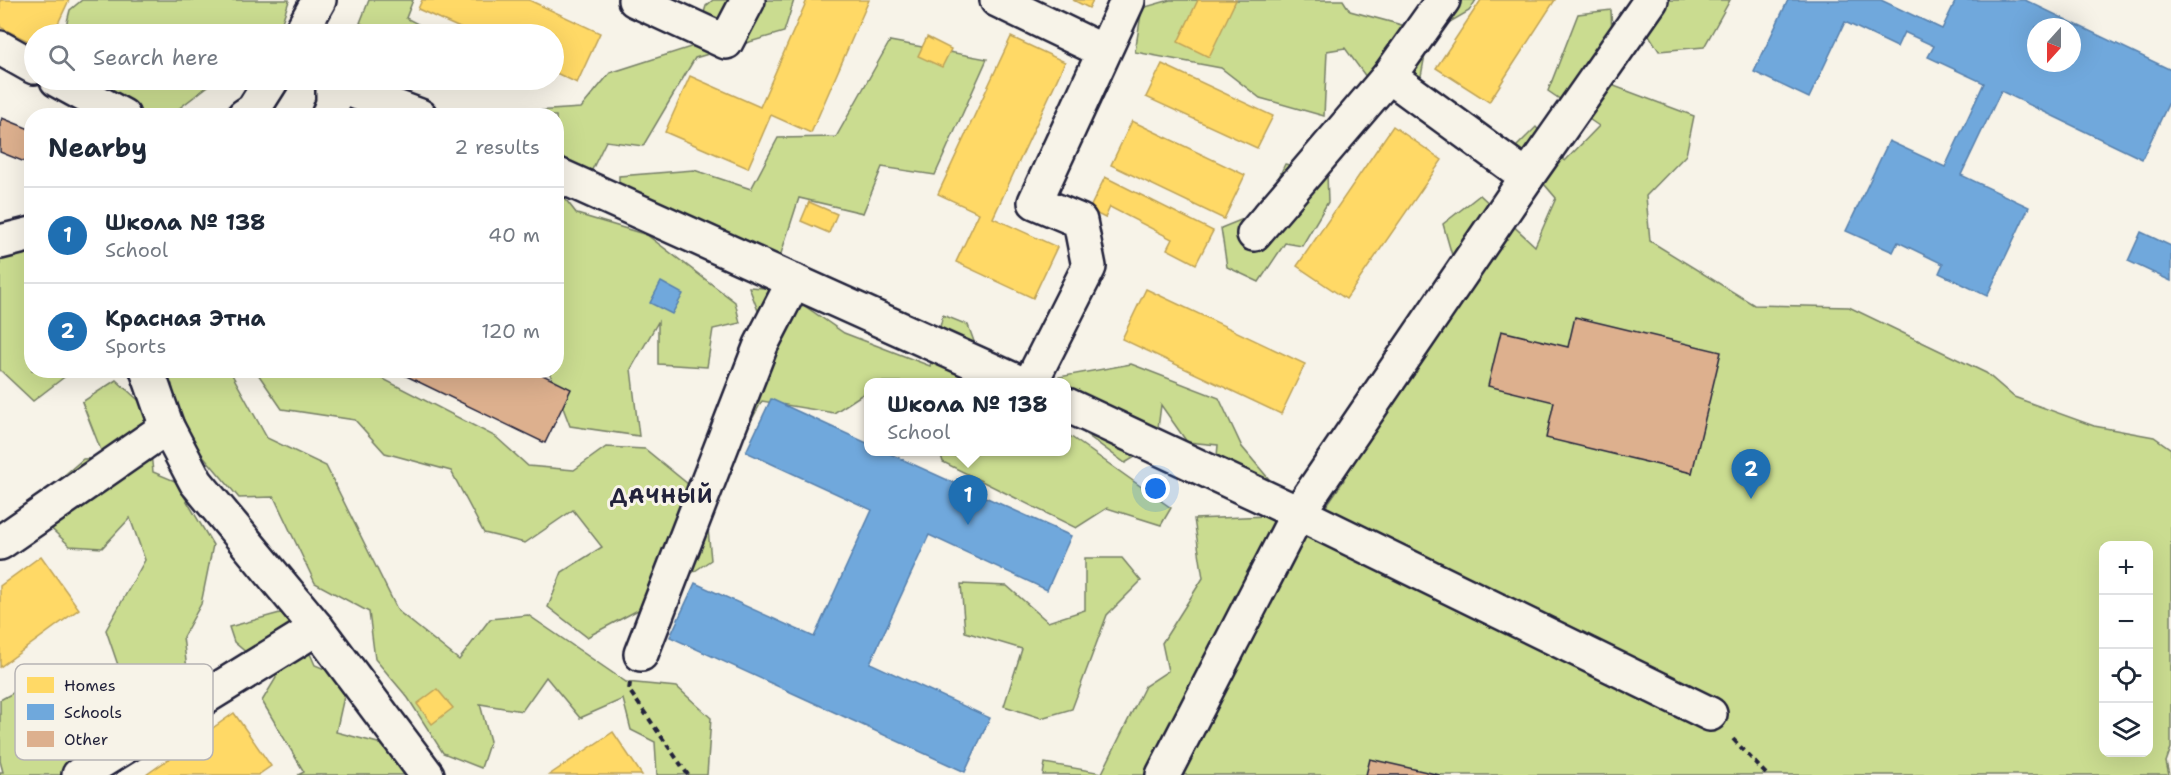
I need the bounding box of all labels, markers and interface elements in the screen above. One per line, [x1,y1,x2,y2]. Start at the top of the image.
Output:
north arrow [2027,18,2081,72]
search box [24,24,564,90]
icon: search [45,41,78,74]
text: Search here [93,43,219,72]
text: Nearby [48,130,147,165]
text: 2 results [454,134,540,160]
text: Школа № 138 [105,208,265,237]
text: 1 [63,222,72,248]
text: 40 m [488,222,540,248]
text: School [105,237,168,263]
text: Красная Этна [105,304,266,333]
text: 2 [61,318,75,344]
text: 120 m [481,318,540,344]
text: Sports [105,333,166,359]
popup [864,378,1071,456]
text: Школа № 138 [887,390,1048,419]
text: School [887,419,950,445]
pin: 2 [1732,450,1770,499]
your location [1141,474,1170,503]
pin: 1 [948,476,988,525]
district label: ДАЧНЫЙ [610,482,714,510]
map controls [2099,541,2153,757]
button: + [2099,541,2153,595]
button: − [2099,595,2153,649]
button: locate [2099,649,2153,703]
legend [15,664,213,760]
text: Homes [64,675,116,696]
text: Schools [64,702,122,723]
button: layers [2099,703,2153,757]
text: Other [64,729,108,750]

